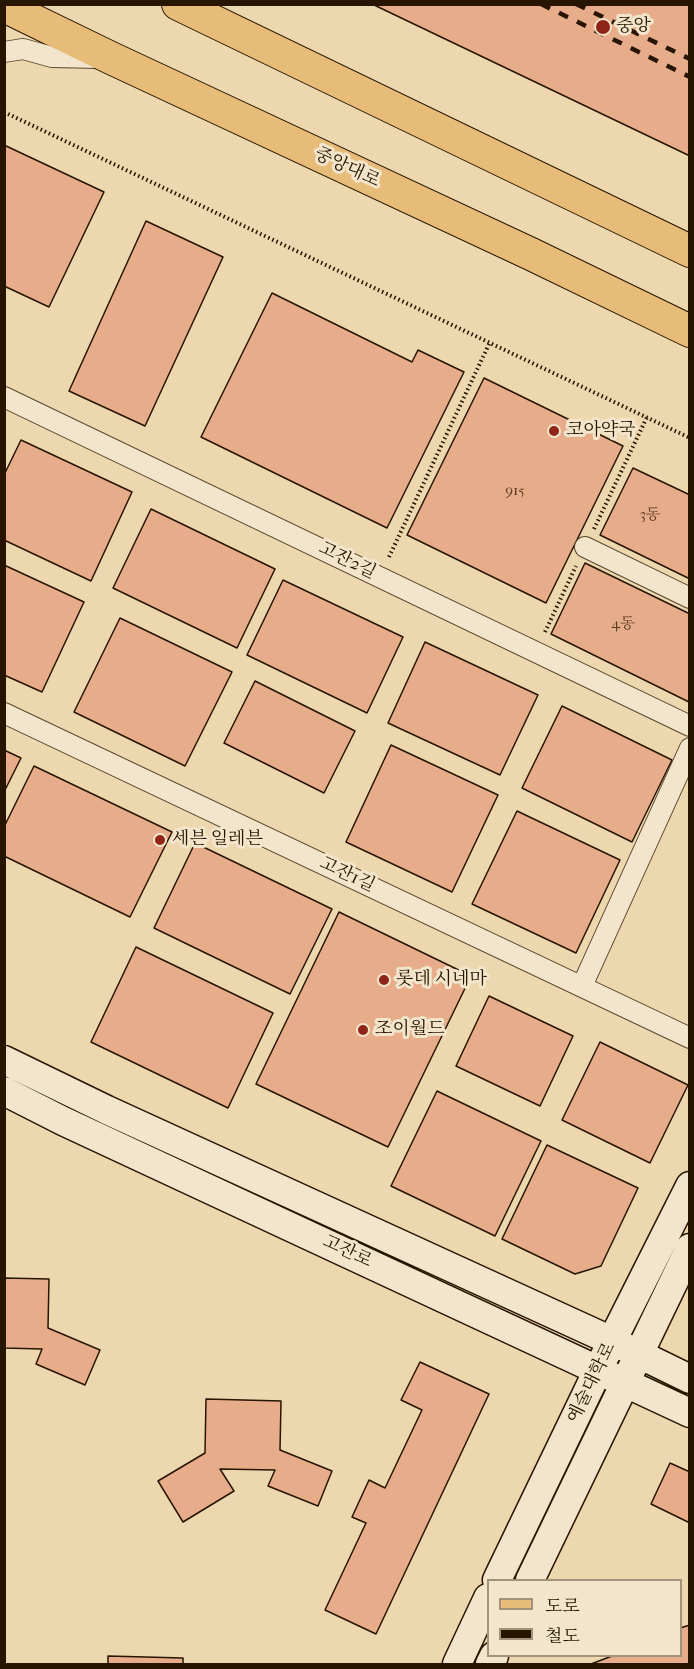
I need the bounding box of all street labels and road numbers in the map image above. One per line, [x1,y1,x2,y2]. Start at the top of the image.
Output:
street label: 중앙대로 [311,144,383,192]
street label: 고잔2길 [315,538,379,584]
street label: 고잔1길 [316,853,378,897]
street label: 고잔로 [319,1231,375,1273]
street label: 예술대학로 [563,1339,621,1427]

